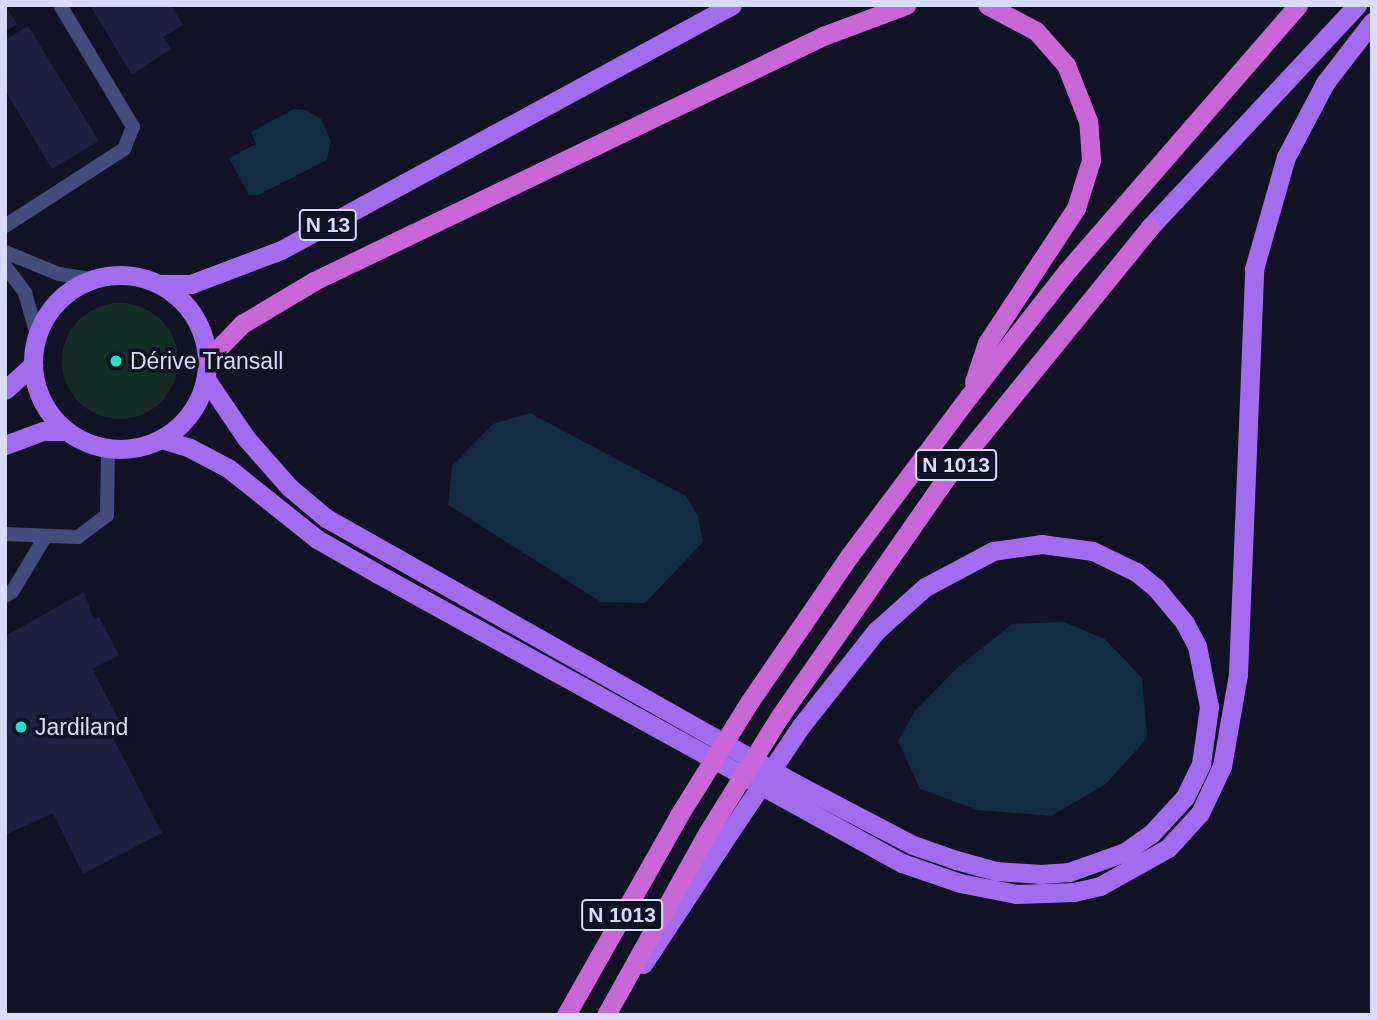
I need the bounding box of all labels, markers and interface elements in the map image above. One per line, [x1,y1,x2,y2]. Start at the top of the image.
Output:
road number: N 13 [298,208,358,243]
place label: Dérive Transall [130,347,284,375]
marker: Dérive Transall [108,353,124,369]
road number: N 1013 [914,448,998,482]
place label: Jardiland [35,713,128,741]
marker: Jardiland [13,719,29,735]
road number: N 1013 [580,898,664,932]

